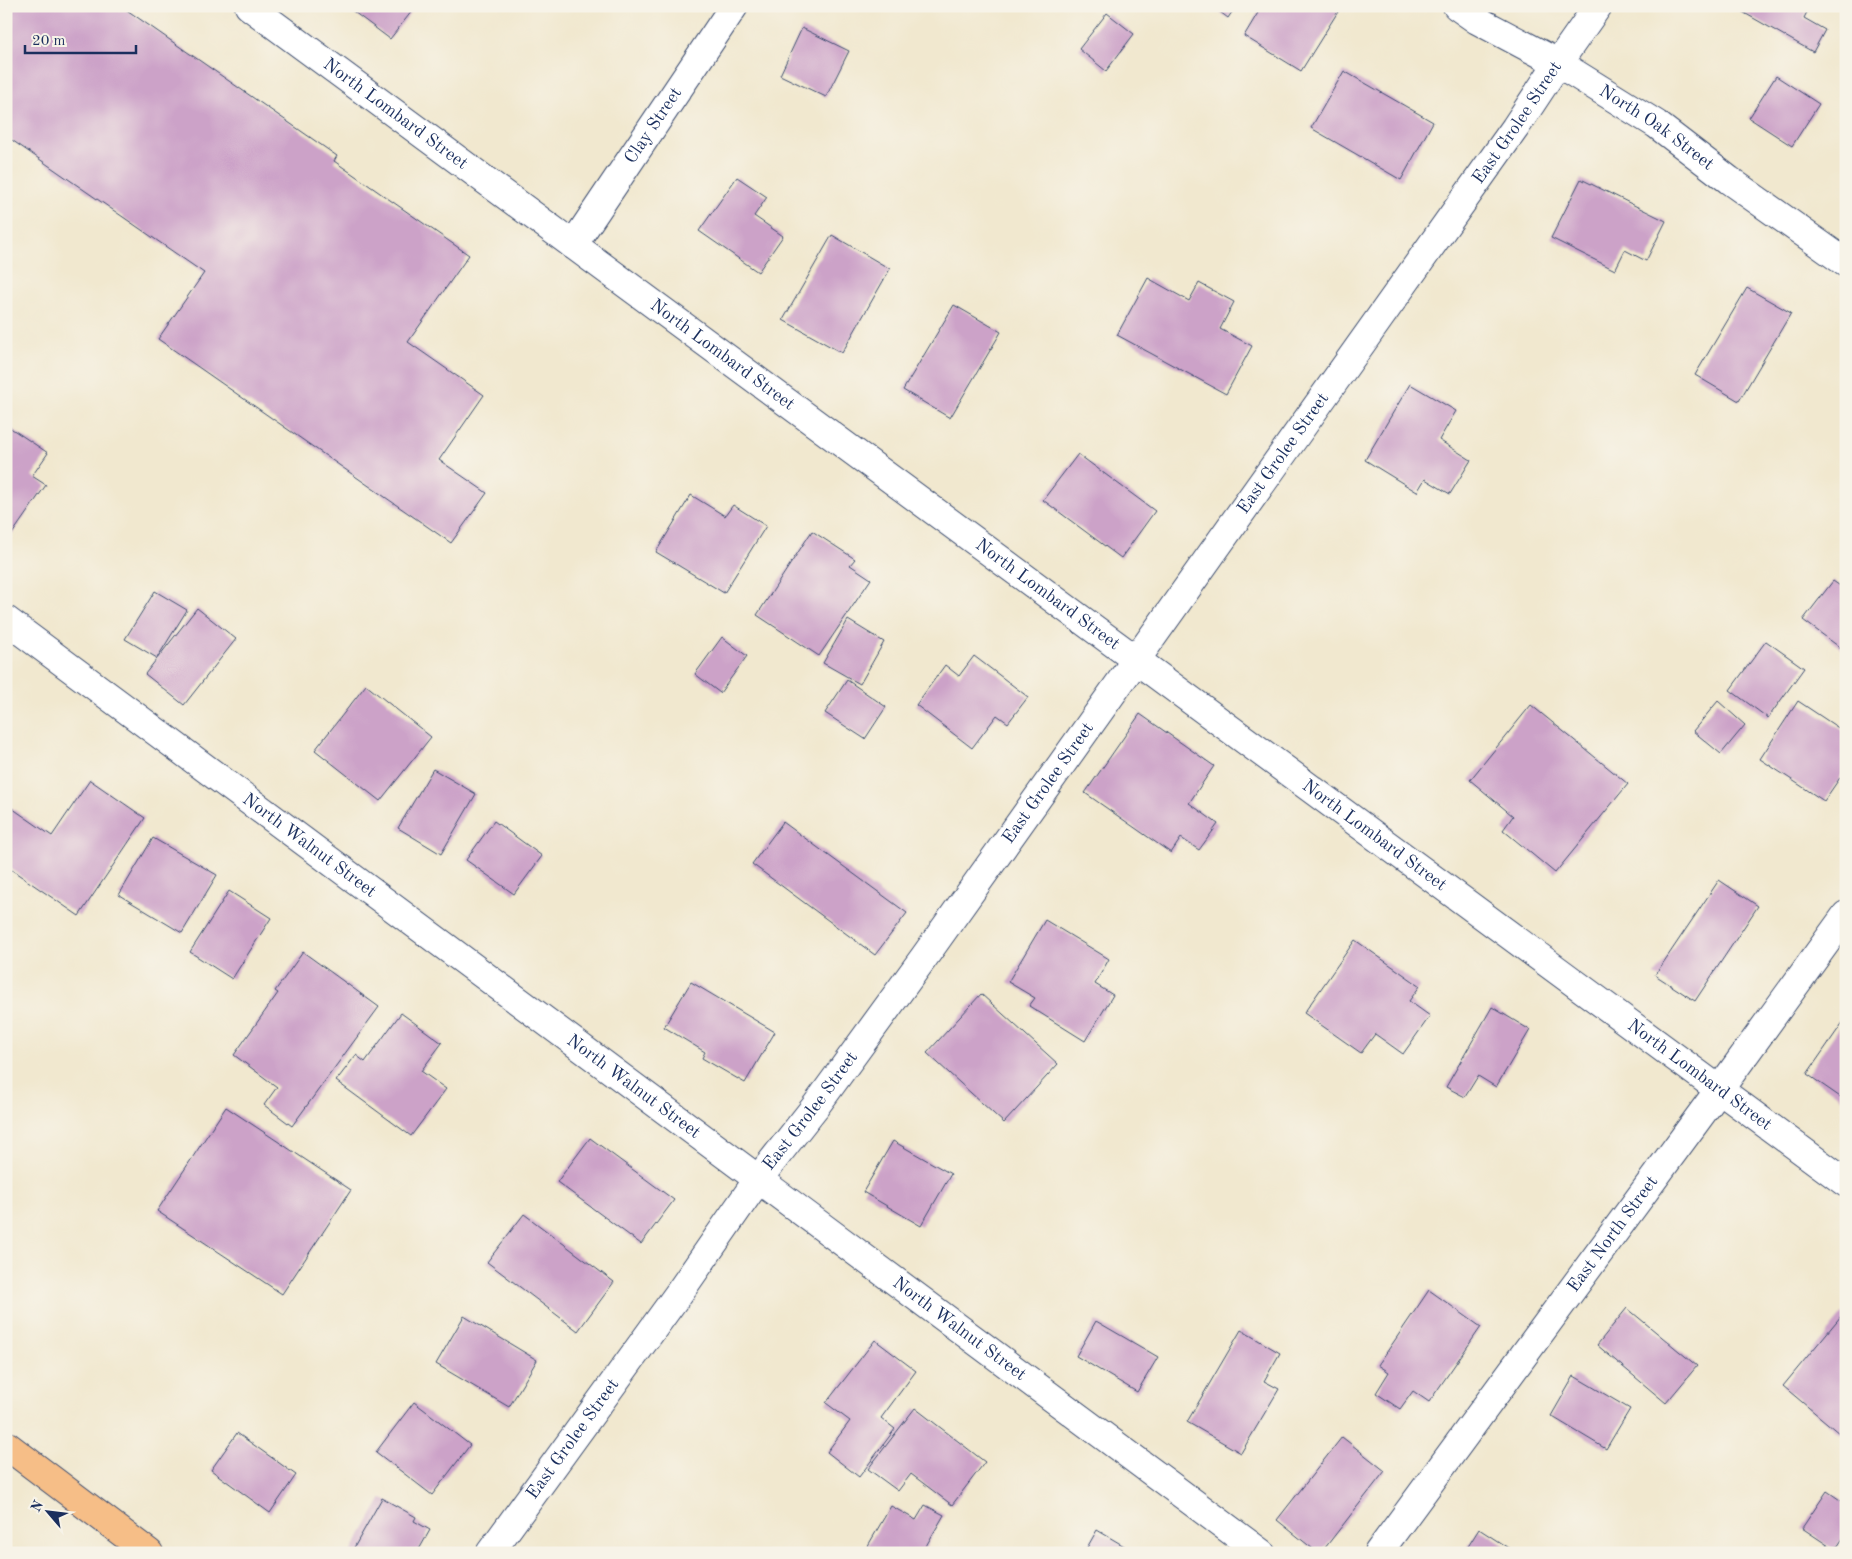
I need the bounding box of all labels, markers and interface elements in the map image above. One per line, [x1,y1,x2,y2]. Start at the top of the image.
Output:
scale bar [25,22,136,54]
text: 20 m [32,34,66,49]
street label: North Lombard Street [320,55,471,173]
street label: East Grolee Street [1469,58,1565,187]
street label: North Oak Street [1596,82,1717,174]
street label: Clay Street [621,84,685,167]
street label: North Lombard Street [647,296,798,414]
street label: East Grolee Street [1234,389,1332,517]
street label: North Lombard Street [972,536,1123,654]
street label: East Grolee Street [999,719,1097,847]
street label: North Lombard Street [1299,776,1450,894]
street label: North Walnut Street [239,790,379,901]
street label: North Lombard Street [1624,1016,1775,1134]
street label: North Walnut Street [563,1031,704,1142]
street label: East Grolee Street [760,1048,861,1174]
street label: East North Street [1564,1173,1661,1296]
street label: North Walnut Street [889,1273,1030,1384]
street label: East Grolee Street [523,1375,623,1502]
north arrow [22,1486,72,1536]
text: N [29,1498,46,1514]

